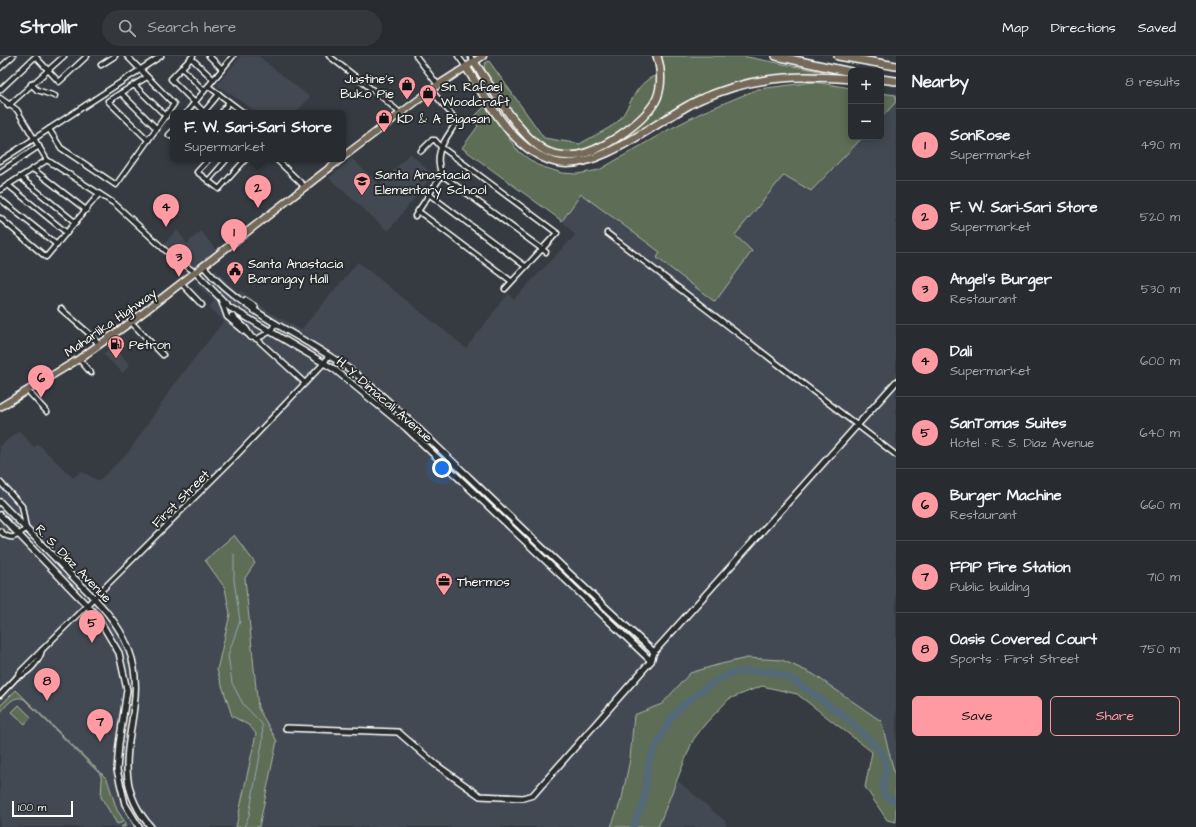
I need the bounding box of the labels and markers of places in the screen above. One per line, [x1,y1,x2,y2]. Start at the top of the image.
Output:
place label: Justine's Buko Pie [340,70,394,103]
shop icon: Justine's Buko Pie [397,75,417,100]
place label: Sn. Rafael Woodcraft [441,78,510,111]
shop icon: Sn. Rafael Woodcraft [418,83,438,108]
shop icon: KD & A Bigasan [374,108,394,133]
place label: KD & A Bigasan [397,110,491,129]
place label: Santa Anastacia Elementary School [375,166,487,200]
school or university icon: Santa Anastacia Elementary School [352,171,372,196]
pin: 2 [245,175,271,208]
pin: 4 [153,194,179,227]
pin: 1 [221,219,247,252]
pin: 3 [166,244,192,277]
place label: Santa Anastacia Barangay Hall [248,255,344,289]
public building icon: Santa Anastacia Barangay Hall [225,260,245,285]
fuel station icon: Petron [106,334,126,359]
place label: Petron [129,336,171,354]
pin: 6 [28,365,54,398]
office icon: Thermos [434,571,454,596]
place label: Thermos [457,573,510,591]
pin: 5 [79,610,105,643]
pin: 8 [34,668,60,701]
pin: 7 [87,709,113,742]

